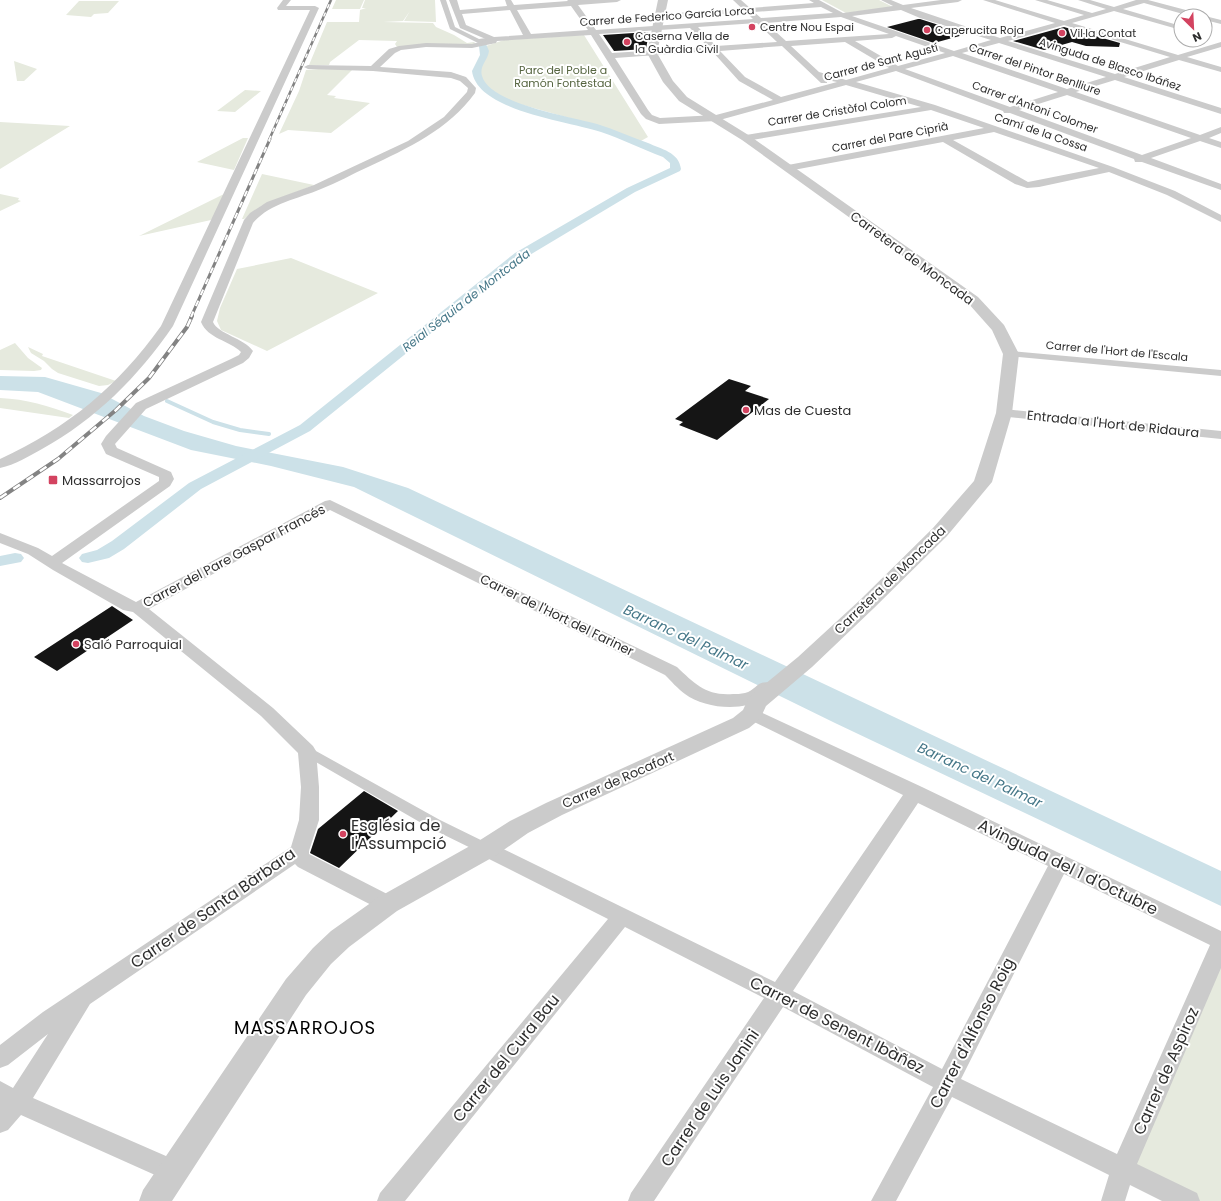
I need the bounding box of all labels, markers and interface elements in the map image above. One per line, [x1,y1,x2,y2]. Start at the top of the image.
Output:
street label: Carrer de Federico García Lorca [579,2,755,30]
north arrow [1173,8,1213,48]
place label: Centre Nou Espai [760,19,854,35]
marker: Centre Nou Espai [747,22,757,32]
place label: Caperucita Roja [935,22,1024,38]
marker: Caperucita Roja [922,25,932,35]
place label: Vil·la Contat [1070,25,1136,41]
place label: Caserna Vella de la Guàrdia Civil [635,28,729,57]
marker: Vil·la Contat [1057,28,1067,38]
text: N [1190,28,1204,46]
street label: Avinguda de Blasco Ibáñez [1037,33,1183,95]
marker: Caserna Vella de la Guàrdia Civil [622,37,632,47]
street label: Carrer de Sant Agustí [822,39,940,85]
street label: Carrer del Pintor Benlliure [967,39,1103,99]
park label: Parc del Poble a Ramón Fontestad [514,62,612,91]
street label: Carrer d'Antoni Colomer [970,77,1100,137]
street label: Carrer de Cristòfol Colom [767,92,907,130]
street label: Camí de la Cossa [992,109,1090,155]
street label: Carrer del Pare Ciprià [830,118,950,156]
street label: Carretera de Moncada [846,207,978,309]
water label: Reial Séquia de Montcada [399,245,533,355]
street label: Carrer de l'Hort de l'Escala [1045,337,1189,365]
place label: Mas de Cuesta [754,401,851,420]
marker: Mas de Cuesta [741,405,751,415]
street label: Entrada a l'Hort de Ridaura [1026,405,1200,443]
place label: Massarrojos [62,471,141,490]
marker: Massarrojos [47,474,59,486]
street label: Carrer del Pare Gaspar Francés [140,500,329,612]
street label: Carretera de Moncada [830,521,950,639]
street label: Carrer de l'Hort del Fariner [477,569,637,661]
water label: Barranc del Palmar [620,599,752,675]
place label: Saló Parroquial [84,635,182,654]
marker: Saló Parroquial [71,639,81,649]
water label: Barranc del Palmar [914,737,1046,813]
street label: Carrer de Rocafort [559,747,677,813]
street label: Avinguda del 1 d'Octubre [974,813,1162,921]
place label: Església de l'Assumpció [351,814,446,855]
marker: Església de l'Assumpció [338,829,348,839]
street label: Carrer de Santa Bàrbara [126,842,300,974]
street label: Carrer d'Alfonso Roig [924,954,1020,1112]
street label: Carrer de Senent Ibàñez [746,971,928,1079]
street label: Carrer del Cura Bau [447,989,565,1127]
street label: Carrer de Aspiroz [1127,1003,1205,1139]
district label: MASSARROJOS [234,1015,376,1040]
street label: Carrer de Luis Janini [655,1025,765,1171]

